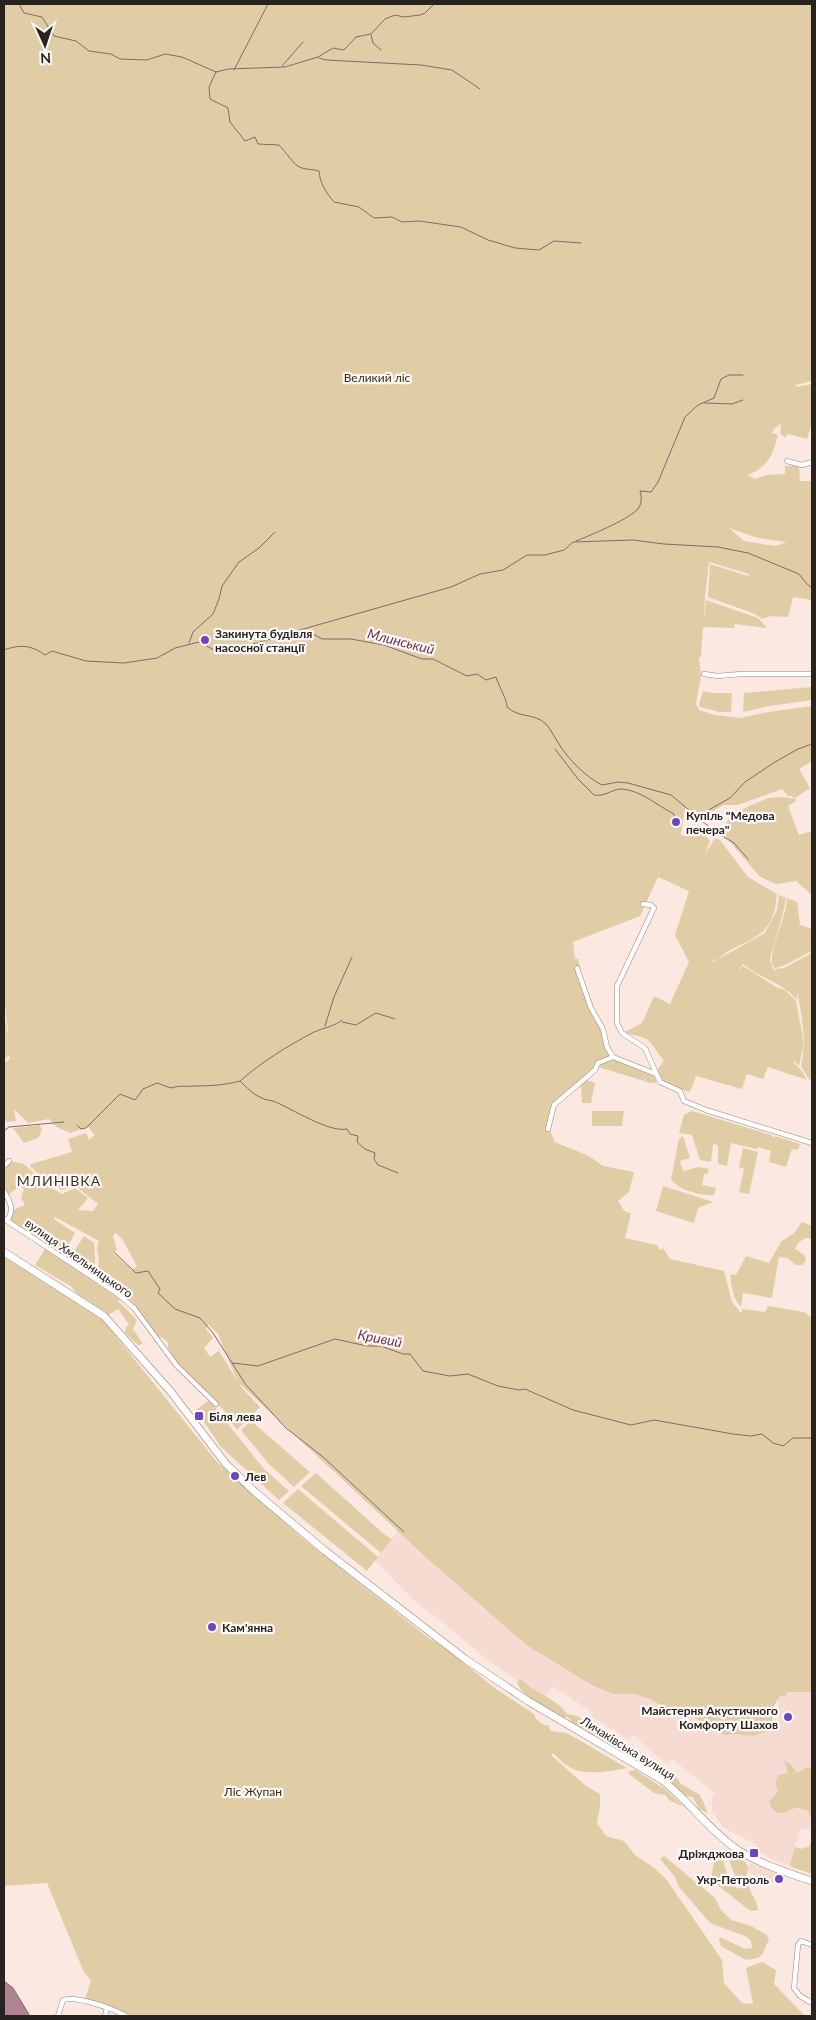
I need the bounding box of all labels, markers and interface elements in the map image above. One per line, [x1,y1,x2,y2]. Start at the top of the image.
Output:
north arrow [20,20,70,70]
text: N [40,50,52,67]
park label: Великий ліс [344,370,411,385]
water label: Млинський [366,624,436,658]
place label: Закинута будівля насосної станції [215,626,312,655]
marker: Закинута будівля насосної станції [199,634,211,646]
place label: Купіль "Медова печера" [686,808,775,837]
marker: Купіль "Медова печера" [670,816,682,828]
district label: МЛИНІВКА [17,1172,101,1189]
street label: вулиця Хмельницького [22,1215,136,1301]
water label: Кривий [356,1325,404,1351]
place label: Бiля лева [209,1409,262,1424]
marker: Бiля лева [193,1410,205,1422]
place label: Лев [244,1469,266,1484]
marker: Лев [229,1470,241,1482]
place label: Кам'янна [222,1620,273,1635]
marker: Кам'янна [206,1621,218,1633]
place label: Майстерня Акустичного Комфорту Шахов [641,1703,778,1732]
marker: Майстерня Акустичного Комфорту Шахов [782,1711,794,1723]
street label: Личаківська вулиця [577,1713,678,1783]
park label: Ліс Жупан [223,1784,282,1799]
place label: Дріжджова [679,1846,744,1861]
marker: Дріжджова [748,1847,760,1859]
place label: Укр-Петроль [695,1872,769,1887]
marker: Укр-Петроль [773,1873,785,1885]

